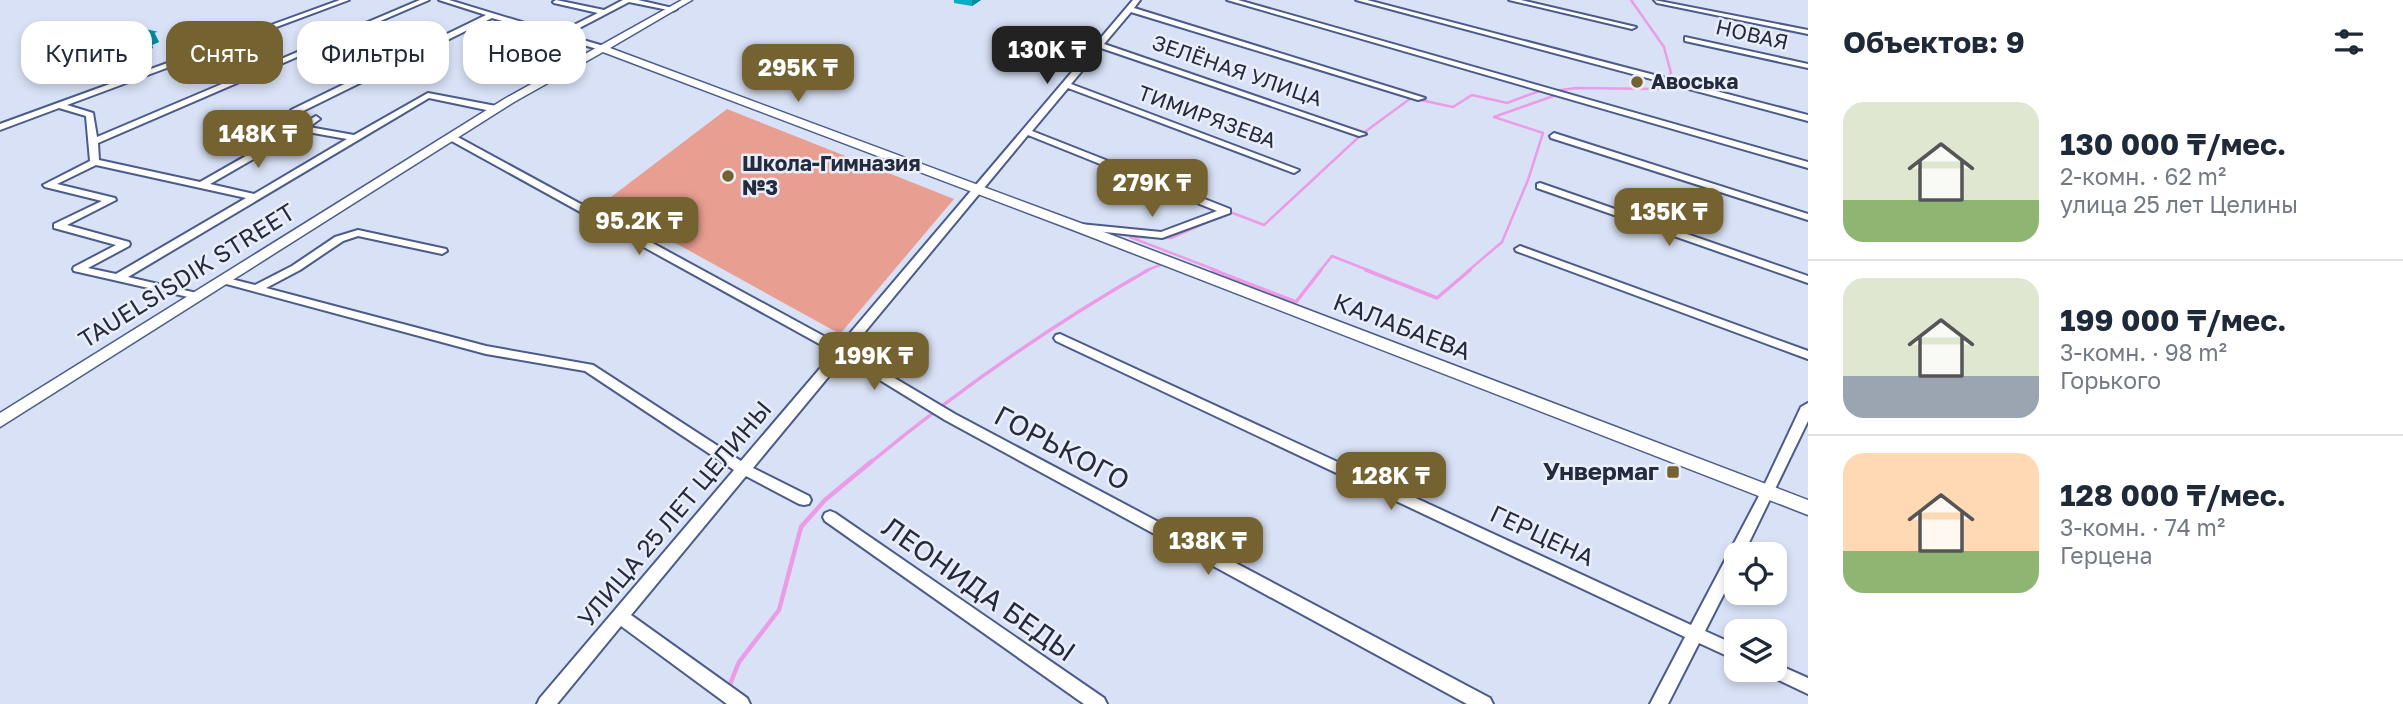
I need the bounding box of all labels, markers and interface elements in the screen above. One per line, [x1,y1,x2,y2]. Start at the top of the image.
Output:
street label: НОВАЯ [1713,13,1791,55]
chip: Купить [21,21,152,84]
chip: Снять [166,21,283,84]
chip: Фильтры [297,21,449,84]
chip: Новое [463,21,586,84]
icon: filters [2330,23,2368,61]
text: Объектов: 9 [1843,24,2025,60]
pin: 130K ₸ [990,27,1104,86]
street label: ЗЕЛЁНАЯ УЛИЦА [1149,29,1326,111]
text: 130K ₸ [1008,35,1086,63]
pin: 295K ₸ [741,44,855,104]
text: 295K ₸ [758,53,838,81]
place label: Авоська [1651,68,1738,94]
marker: Авоська [1629,74,1645,90]
street label: ТИМИРЯЗЕВА [1135,79,1280,153]
pin: 148K ₸ [201,110,315,170]
text: 148K ₸ [219,119,297,147]
text: 130 000 ₸/мес. [2060,126,2286,162]
icon: home [1899,130,1983,214]
place label: Школа-Гимназия №3 [742,150,920,200]
pin: 279K ₸ [1095,160,1209,219]
text: 2-комн. · 62 m² [2060,162,2226,190]
marker: Школа-Гимназия №3 [720,168,736,184]
text: 279K ₸ [1113,168,1191,196]
pin: 135K ₸ [1612,188,1726,248]
text: улица 25 лет Целины [2060,190,2298,218]
street label: TAUELSISDIK STREET [73,196,300,353]
text: 135K ₸ [1630,197,1708,225]
pin: 95.2K ₸ [574,198,704,257]
text: 95.2K ₸ [595,206,683,234]
street label: КАЛАБАЕВА [1330,286,1475,365]
text: 199 000 ₸/мес. [2060,302,2287,338]
icon: home [1899,306,1983,390]
pin: 199K ₸ [817,332,931,392]
text: 3-комн. · 98 m² [2060,338,2227,366]
text: 199K ₸ [835,341,913,369]
text: Горького [2060,366,2161,394]
street label: УЛИЦА 25 ЛЕТ ЦЕЛИНЫ [571,394,777,632]
street label: ГОРЬКОГО [989,398,1135,497]
pin: 128K ₸ [1334,452,1448,512]
place label: Унвермаг [1543,456,1659,485]
text: 128K ₸ [1352,461,1430,489]
marker: Унвермаг [1665,464,1681,480]
text: 128 000 ₸/мес. [2060,477,2286,513]
icon: home [1899,481,1983,565]
street label: ГЕРЦЕНА [1486,498,1599,571]
street label: ЛЕОНИДА БЕДЫ [876,510,1082,668]
text: 3-комн. · 74 m² [2060,513,2225,541]
pin: 138K ₸ [1151,518,1265,577]
text: 138K ₸ [1169,526,1247,554]
text: Герцена [2060,541,2152,569]
map controls [1724,542,1787,682]
button: locate [1724,542,1787,605]
button: layers [1724,619,1787,682]

